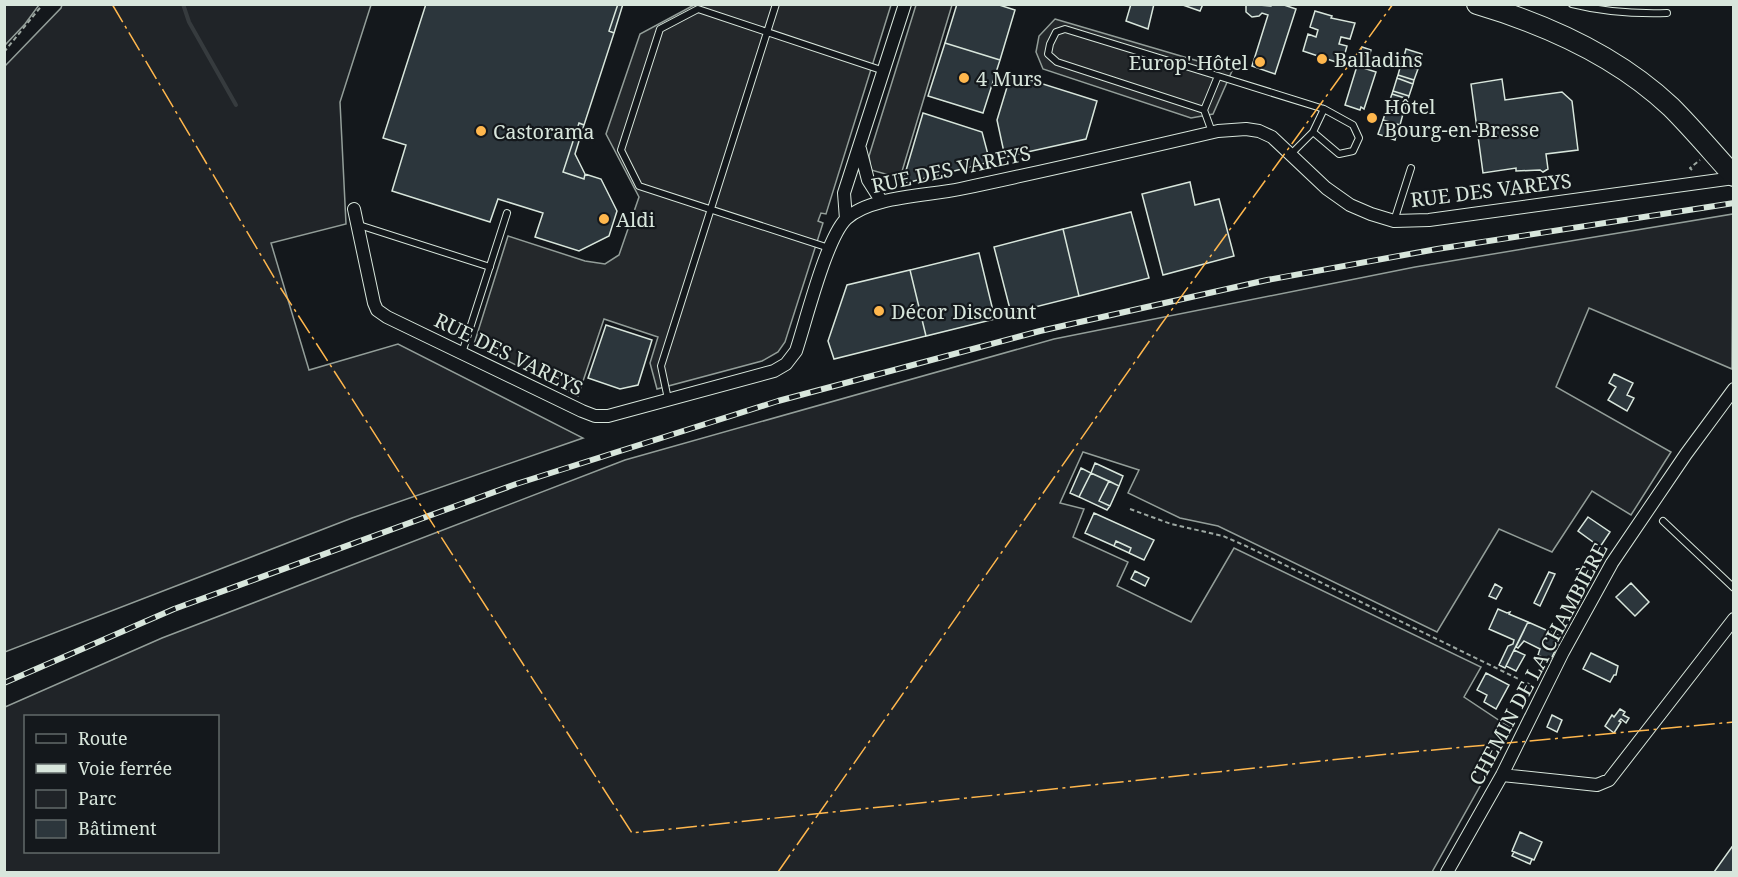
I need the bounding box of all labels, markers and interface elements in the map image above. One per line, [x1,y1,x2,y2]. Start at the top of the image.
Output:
place label: Balladins [1334,46,1423,73]
place label: Europ' Hôtel [1129,49,1248,76]
marker: Balladins [1315,52,1329,66]
marker: Europ' Hôtel [1253,55,1267,69]
place label: 4 Murs [976,65,1042,92]
marker: 4 Murs [957,71,971,85]
place label: Hôtel Bourg-en-Bresse [1384,93,1539,143]
marker: Hôtel Bourg-en-Bresse [1365,111,1379,125]
place label: Castorama [493,118,595,145]
marker: Castorama [474,124,488,138]
street label: RUE DES VAREYS [869,139,1033,199]
street label: RUE DES VAREYS [1409,167,1573,213]
place label: Aldi [616,206,656,233]
marker: Aldi [597,212,611,226]
place label: Décor Discount [891,298,1036,325]
marker: Décor Discount [872,304,886,318]
street label: RUE DES VAREYS [430,306,588,402]
street label: CHEMIN DE LA CHAMBIÈRE [1463,538,1613,790]
legend [24,715,219,853]
text: Route [78,726,128,750]
text: Voie ferrée [78,756,172,780]
text: Parc [78,786,116,810]
text: Bâtiment [78,816,157,840]

